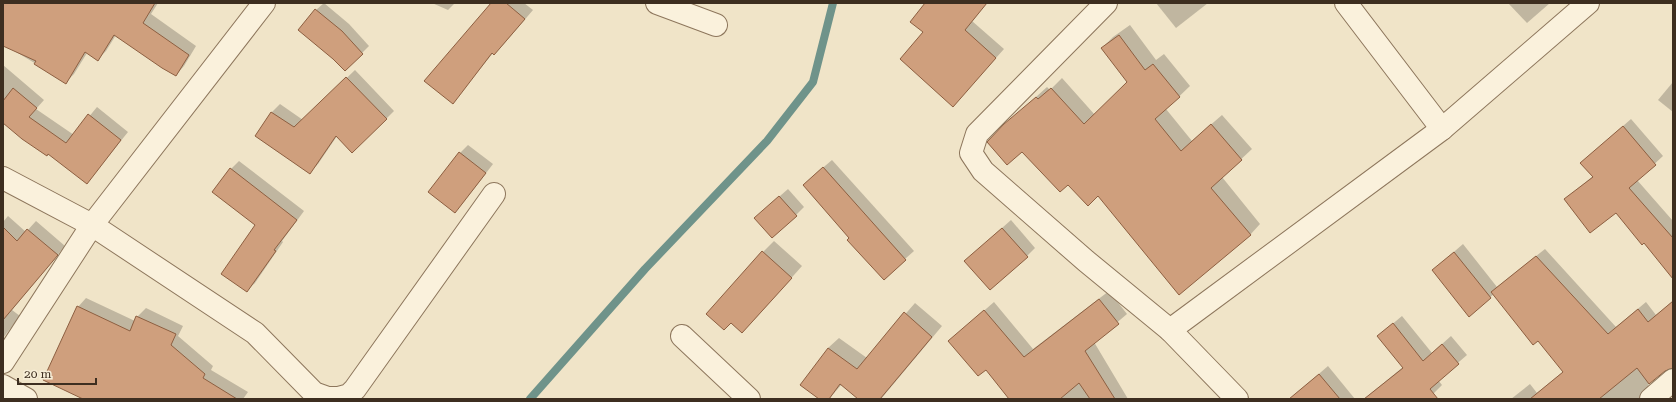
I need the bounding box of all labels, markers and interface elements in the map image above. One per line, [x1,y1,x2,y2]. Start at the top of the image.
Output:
scale bar [18,360,96,386]
text: 20 m [24,367,51,381]

